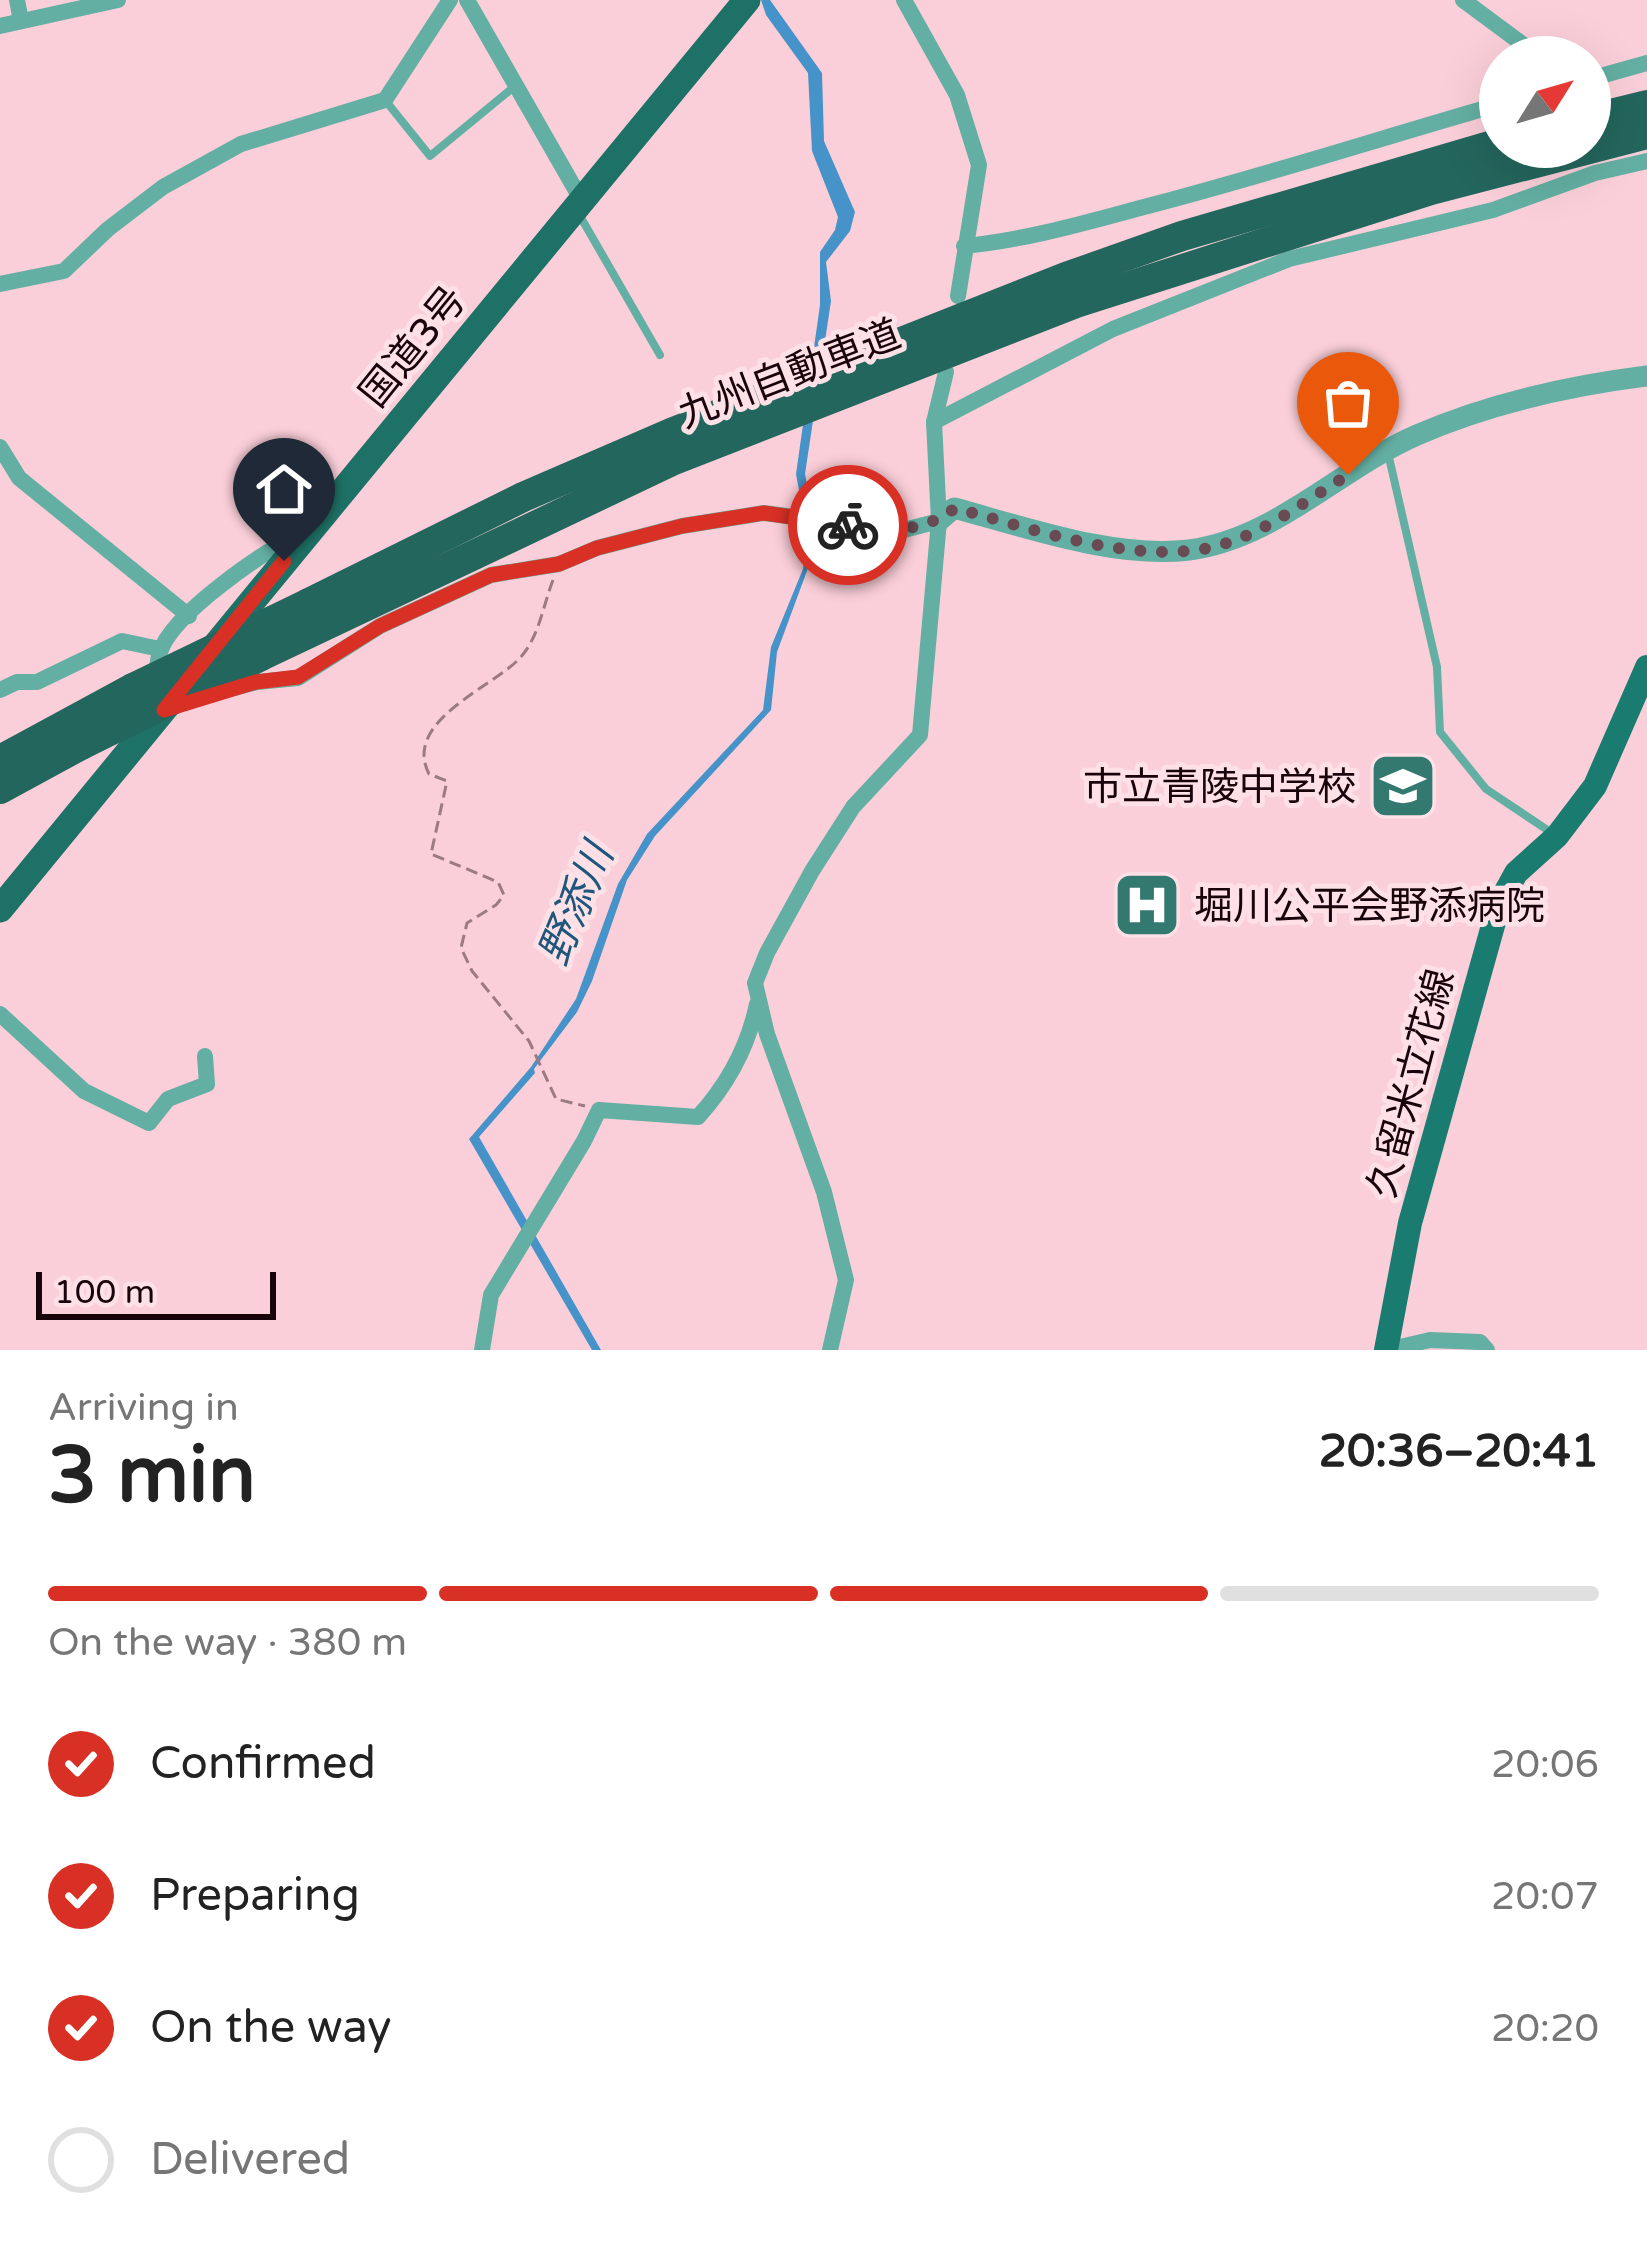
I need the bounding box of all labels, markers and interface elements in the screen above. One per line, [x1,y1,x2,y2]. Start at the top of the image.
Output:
north arrow [1479,36,1611,168]
map controls [1479,36,1611,168]
street label: 国道3号 [350,277,476,417]
street label: 九州自動車道 [672,311,907,438]
pin [1297,352,1399,475]
icon: bag [1315,370,1381,436]
pin [233,438,335,561]
icon: home [251,456,317,522]
courier [788,465,908,585]
icon: bike [815,492,881,558]
school or university icon: 市立青陵中学校 [1368,751,1438,821]
place label: 市立青陵中学校 [1083,764,1356,811]
water label: 野添川 [528,833,626,973]
hospital icon: 堀川公平会野添病院 [1112,870,1182,940]
place label: 堀川公平会野添病院 [1194,883,1545,930]
street label: 久留米立花線 [1358,964,1464,1202]
scale bar [36,1266,276,1319]
text: 100 m [54,1273,155,1312]
text: Arriving in [48,1384,239,1431]
text: 20:36–20:41 [1319,1425,1599,1479]
text: 3 min [48,1429,256,1523]
text: On the way · 380 m [48,1619,407,1666]
icon: check [48,1731,114,1797]
text: Confirmed [150,1737,376,1791]
text: 20:06 [1491,1741,1599,1788]
icon: check [48,1863,114,1929]
text: Preparing [150,1869,360,1923]
text: 20:07 [1491,1873,1599,1920]
icon: check [48,1995,114,2061]
text: On the way [150,2001,391,2055]
text: 20:20 [1491,2005,1599,2052]
text: Delivered [150,2133,350,2187]

